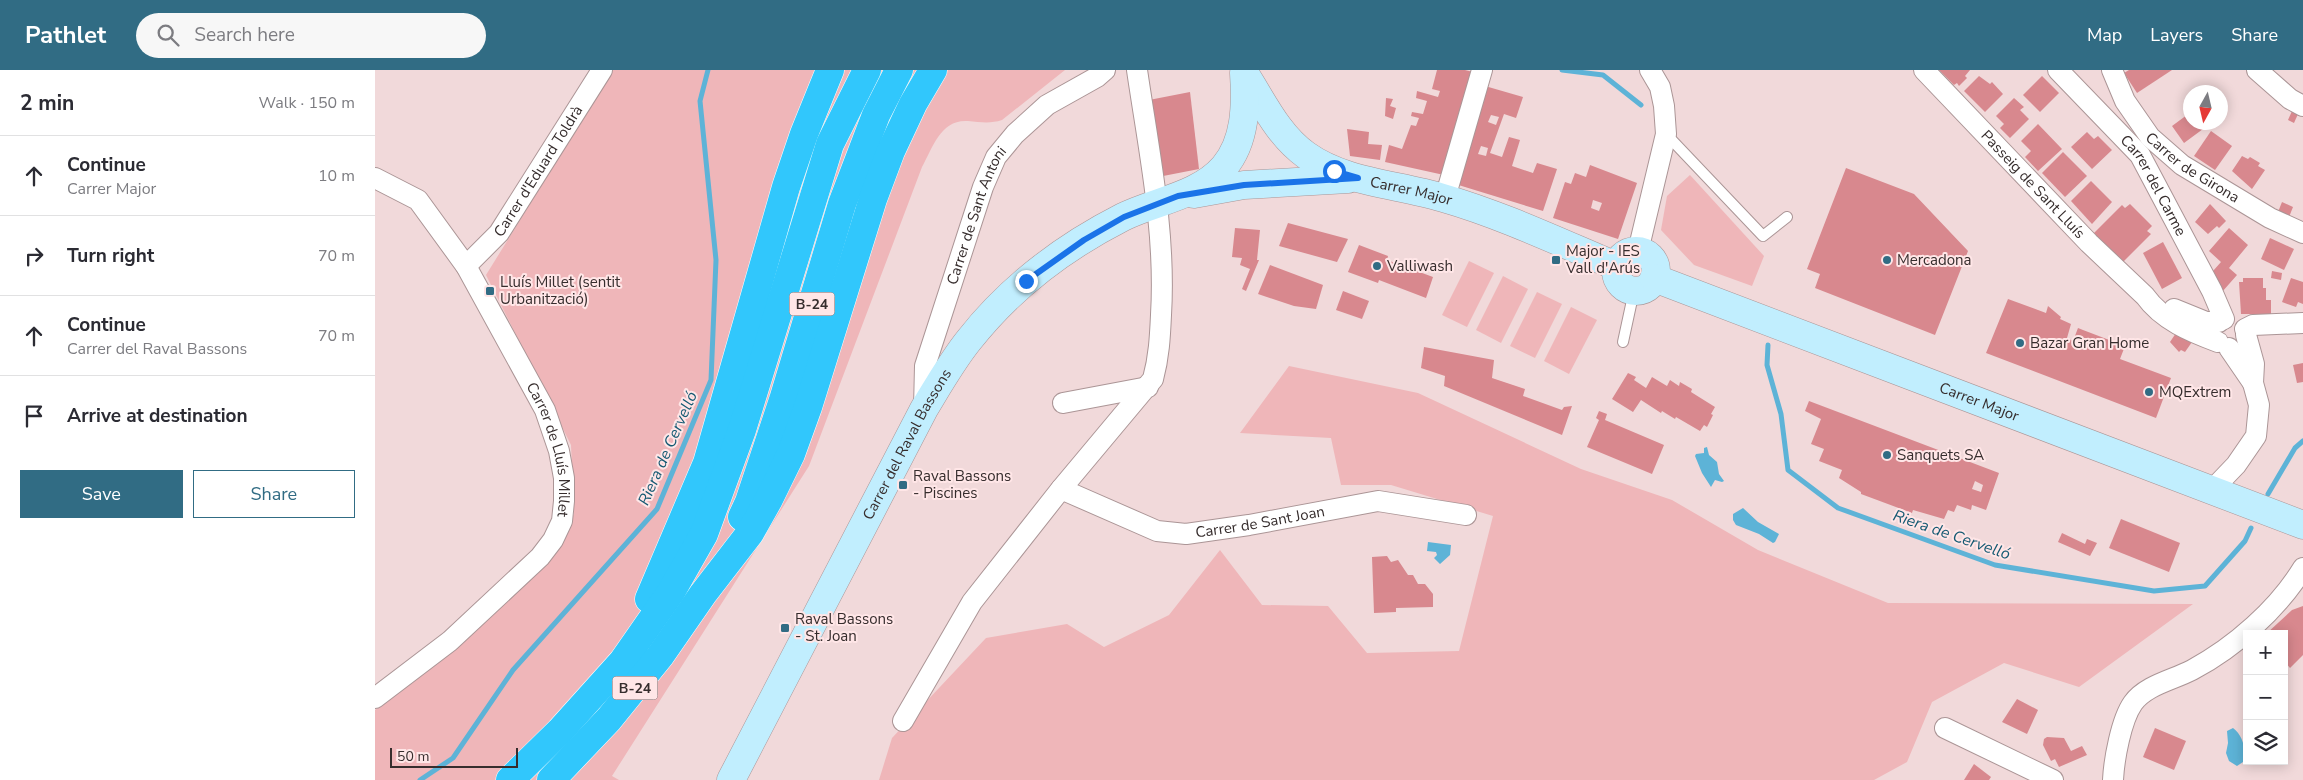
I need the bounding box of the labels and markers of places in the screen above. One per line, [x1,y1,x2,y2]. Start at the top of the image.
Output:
place label: Major - IES Vall d'Arús [1565,241,1640,278]
place label: Mercadona [1897,250,1971,270]
marker: Major - IES Vall d'Arús [1550,254,1562,266]
marker: Mercadona [1881,254,1893,266]
place label: Valliwash [1386,256,1453,276]
marker: Valliwash [1371,260,1383,272]
place label: Lluís Millet (sentit Urbanització) [500,272,621,309]
marker: Lluís Millet (sentit Urbanització) [484,285,496,297]
place label: Bazar Gran Home [2030,333,2149,353]
marker: Bazar Gran Home [2014,337,2026,349]
place label: MQExtrem [2159,382,2231,402]
marker: MQExtrem [2143,386,2155,398]
place label: Sanquets SA [1897,445,1984,465]
marker: Sanquets SA [1881,449,1893,461]
place label: Raval Bassons - Piscines [913,466,1011,503]
marker: Raval Bassons - Piscines [897,479,909,491]
place label: Raval Bassons - St. Joan [795,609,893,646]
marker: Raval Bassons - St. Joan [779,622,791,634]

